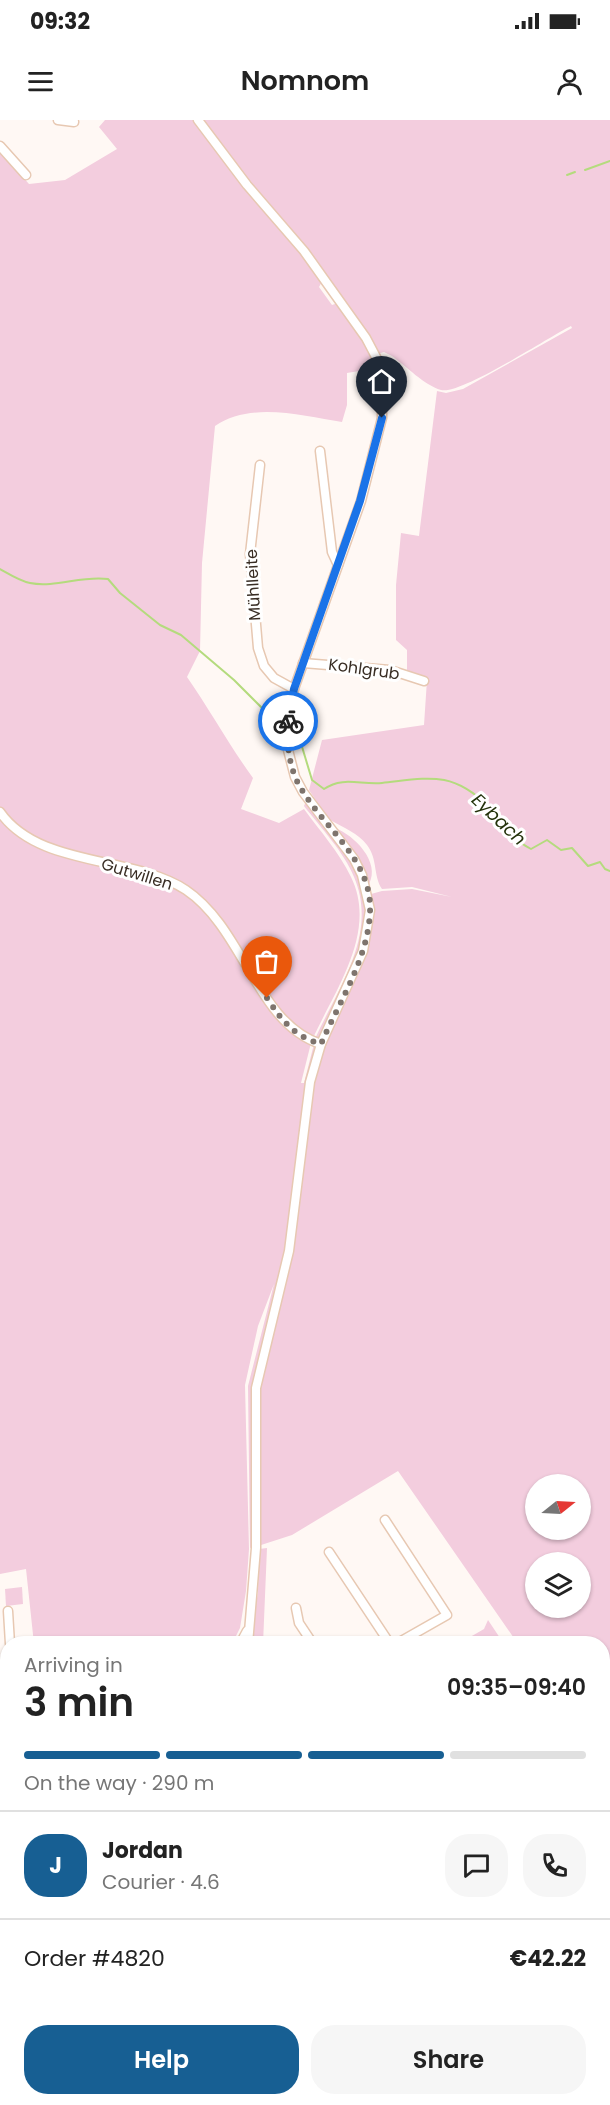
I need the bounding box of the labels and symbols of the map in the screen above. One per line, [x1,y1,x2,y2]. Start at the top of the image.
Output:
pin [356,356,407,418]
street label: Mühlleite [240,549,266,621]
street label: Kohlgrub [327,653,401,685]
courier [258,691,318,751]
water label: Eybach [466,787,532,851]
street label: Gutwillen [98,852,176,896]
pin [241,936,292,998]
north arrow [525,1474,591,1540]

